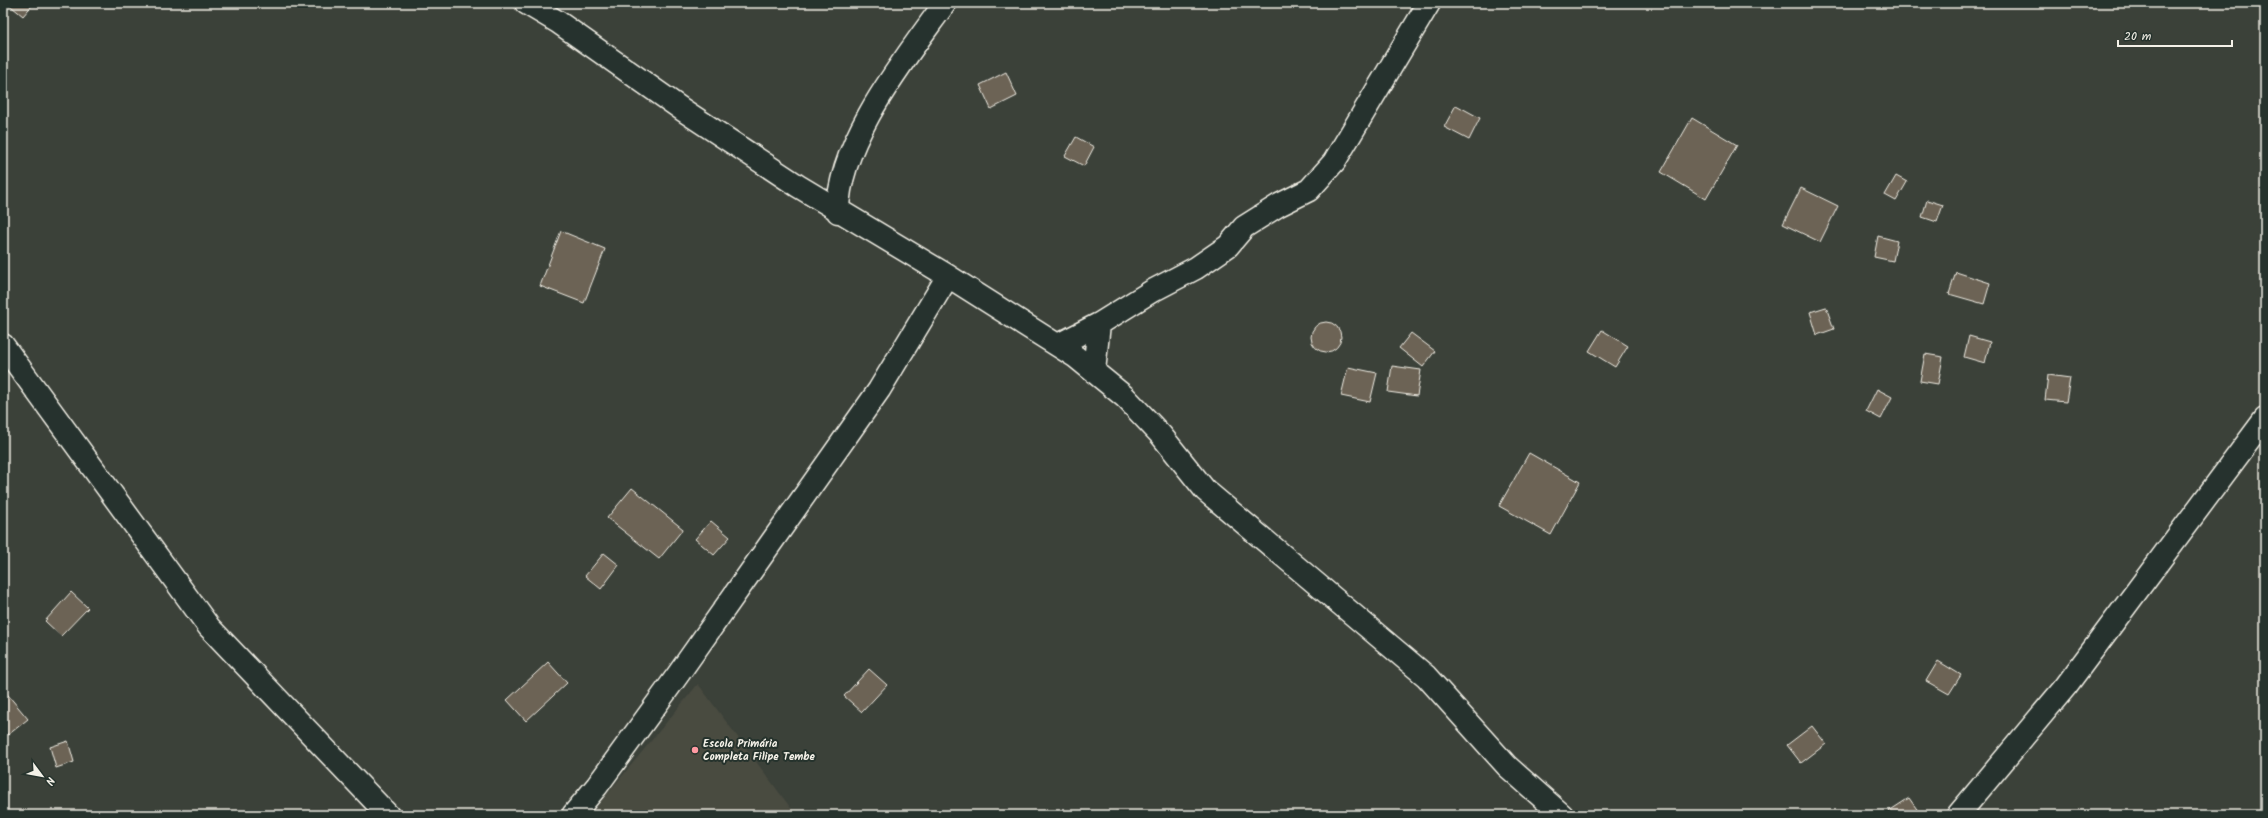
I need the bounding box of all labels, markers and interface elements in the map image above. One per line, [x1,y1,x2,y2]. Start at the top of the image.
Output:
scale bar [2118,22,2232,48]
text: 20 m [2124,27,2152,46]
place label: Escola Primária Completa Filipe Tembe [703,735,816,766]
marker: Escola Primária Completa Filipe Tembe [690,745,700,755]
north arrow [22,756,62,796]
text: N [40,773,59,789]

